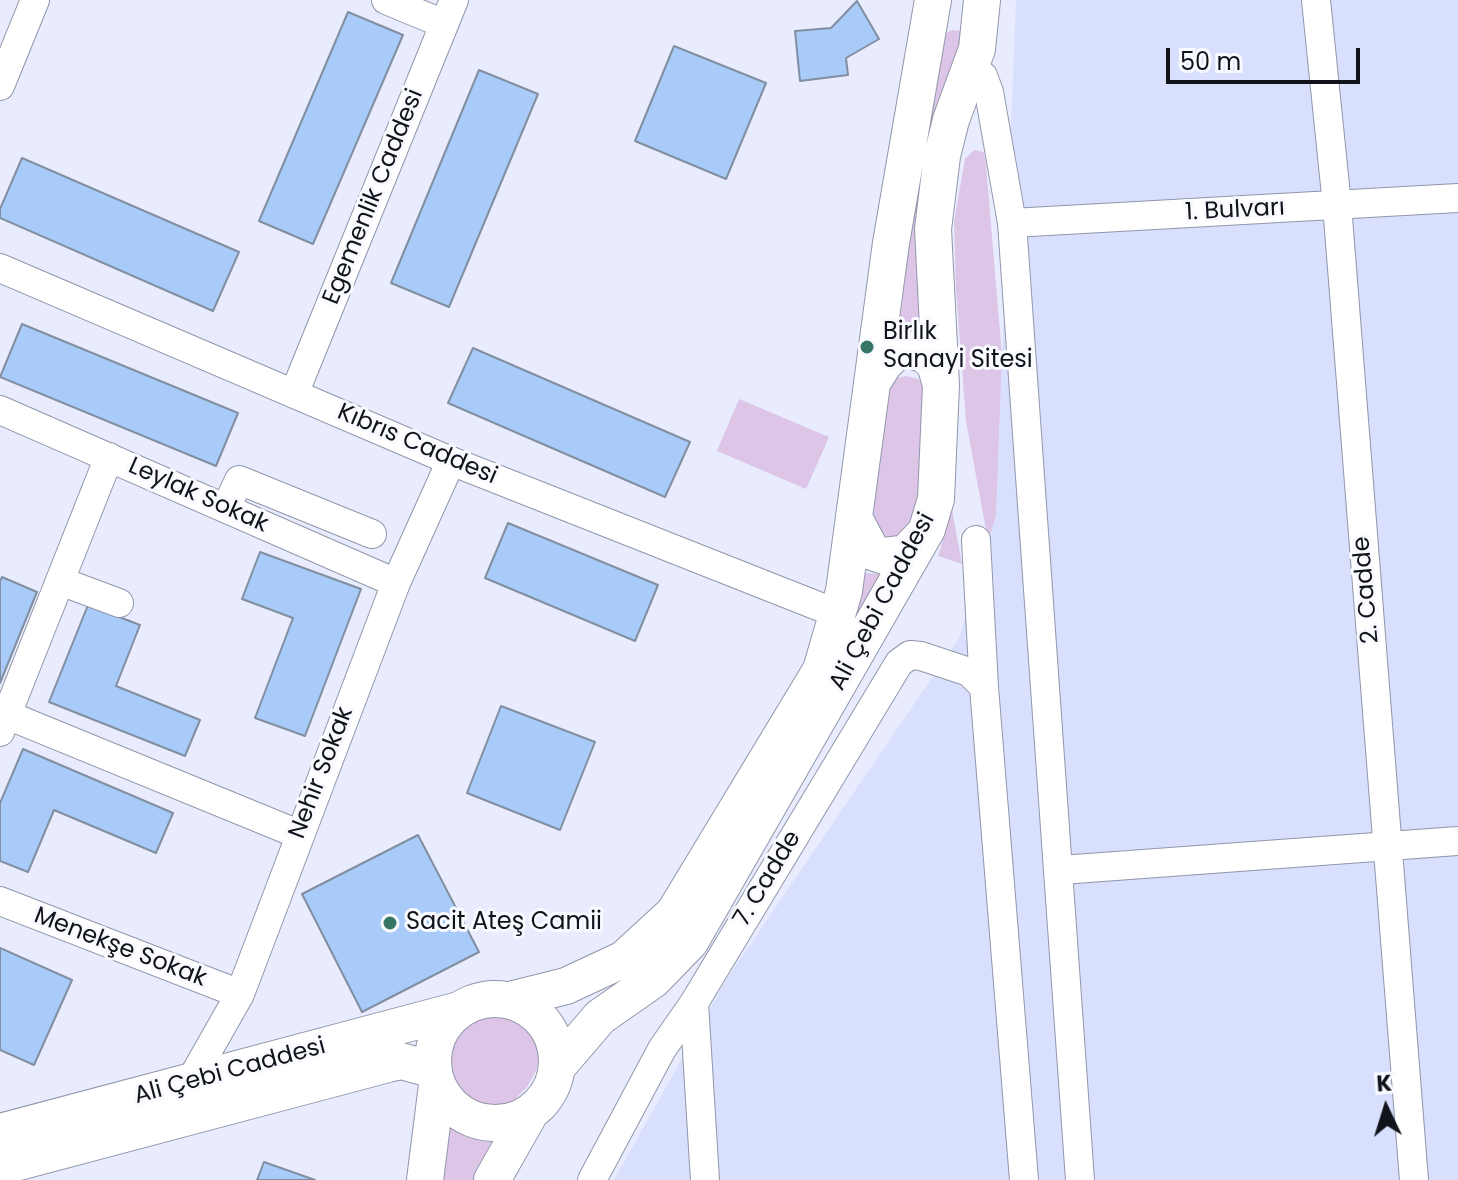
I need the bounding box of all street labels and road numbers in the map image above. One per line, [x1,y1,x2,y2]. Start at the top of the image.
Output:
street label: Egemenlik Caddesi [318,85,430,309]
street label: 1. Bulvarı [1184,194,1286,228]
street label: Kıbrıs Caddesi [333,398,501,492]
street label: Leylak Sokak [124,452,272,540]
street label: Ali Çebi Caddesi [824,508,942,696]
street label: 2. Cadde [1348,535,1386,645]
street label: Nehir Sokak [284,703,360,843]
street label: 7. Cadde [728,826,808,932]
street label: Menekşe Sokak [30,902,210,994]
street label: Ali Çebi Caddesi [131,1033,329,1111]

